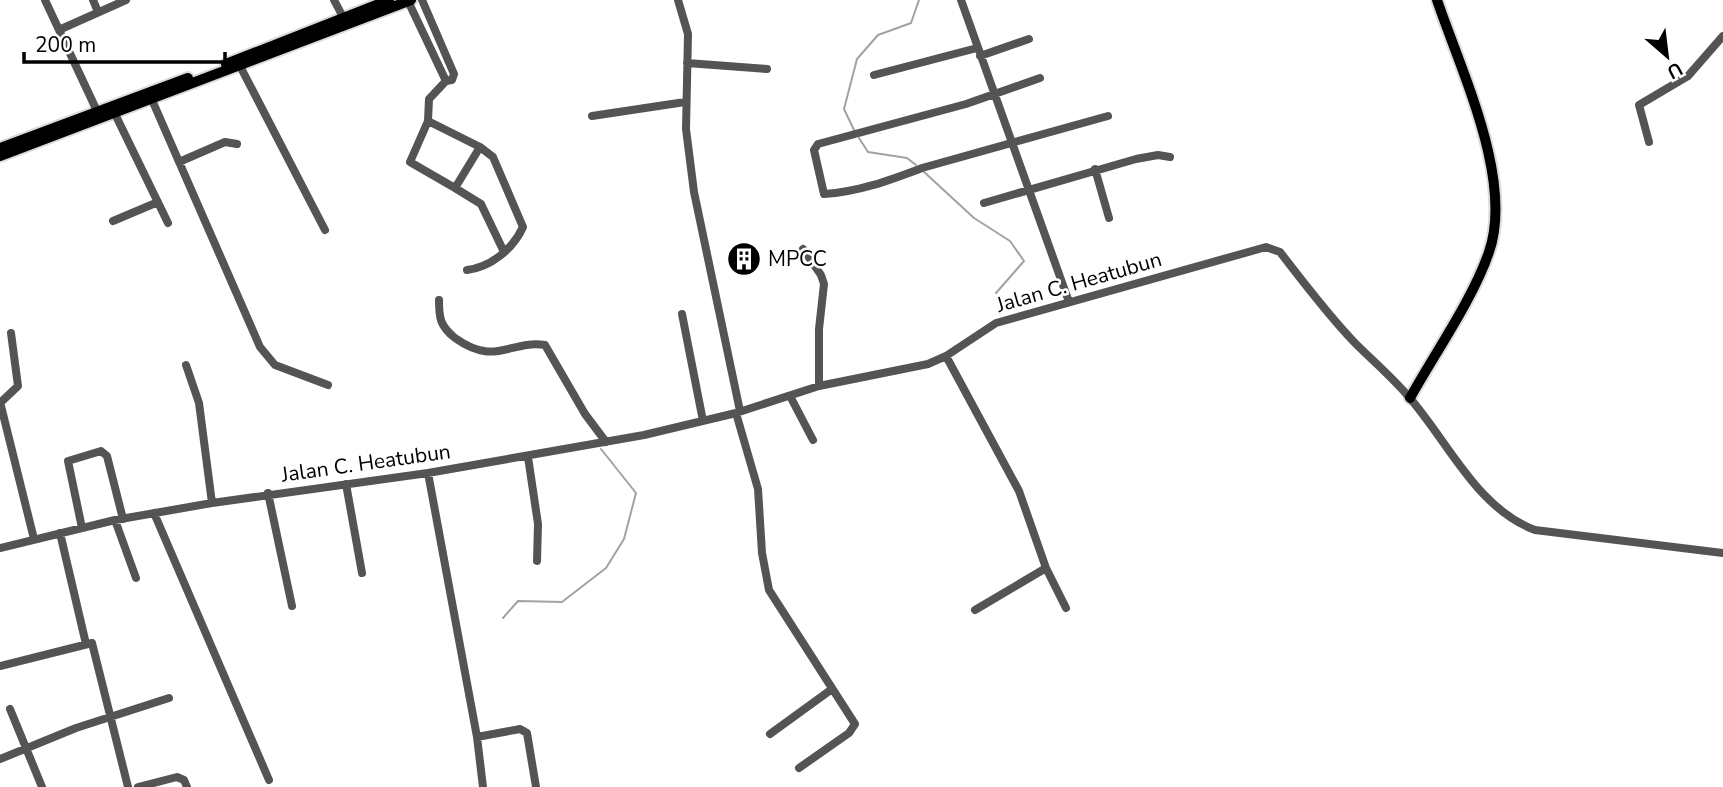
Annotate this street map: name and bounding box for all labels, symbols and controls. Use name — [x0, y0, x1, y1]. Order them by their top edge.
scale bar — [24, 21, 226, 65]
north arrow — [1632, 21, 1702, 91]
text: 200 m — [35, 31, 96, 59]
text: U — [1662, 55, 1687, 85]
building icon: MPCC — [725, 240, 763, 278]
place label: MPCC — [768, 245, 827, 273]
street label: Jalan C. Heatubun — [992, 245, 1165, 319]
street label: Jalan C. Heatubun — [279, 437, 452, 489]

